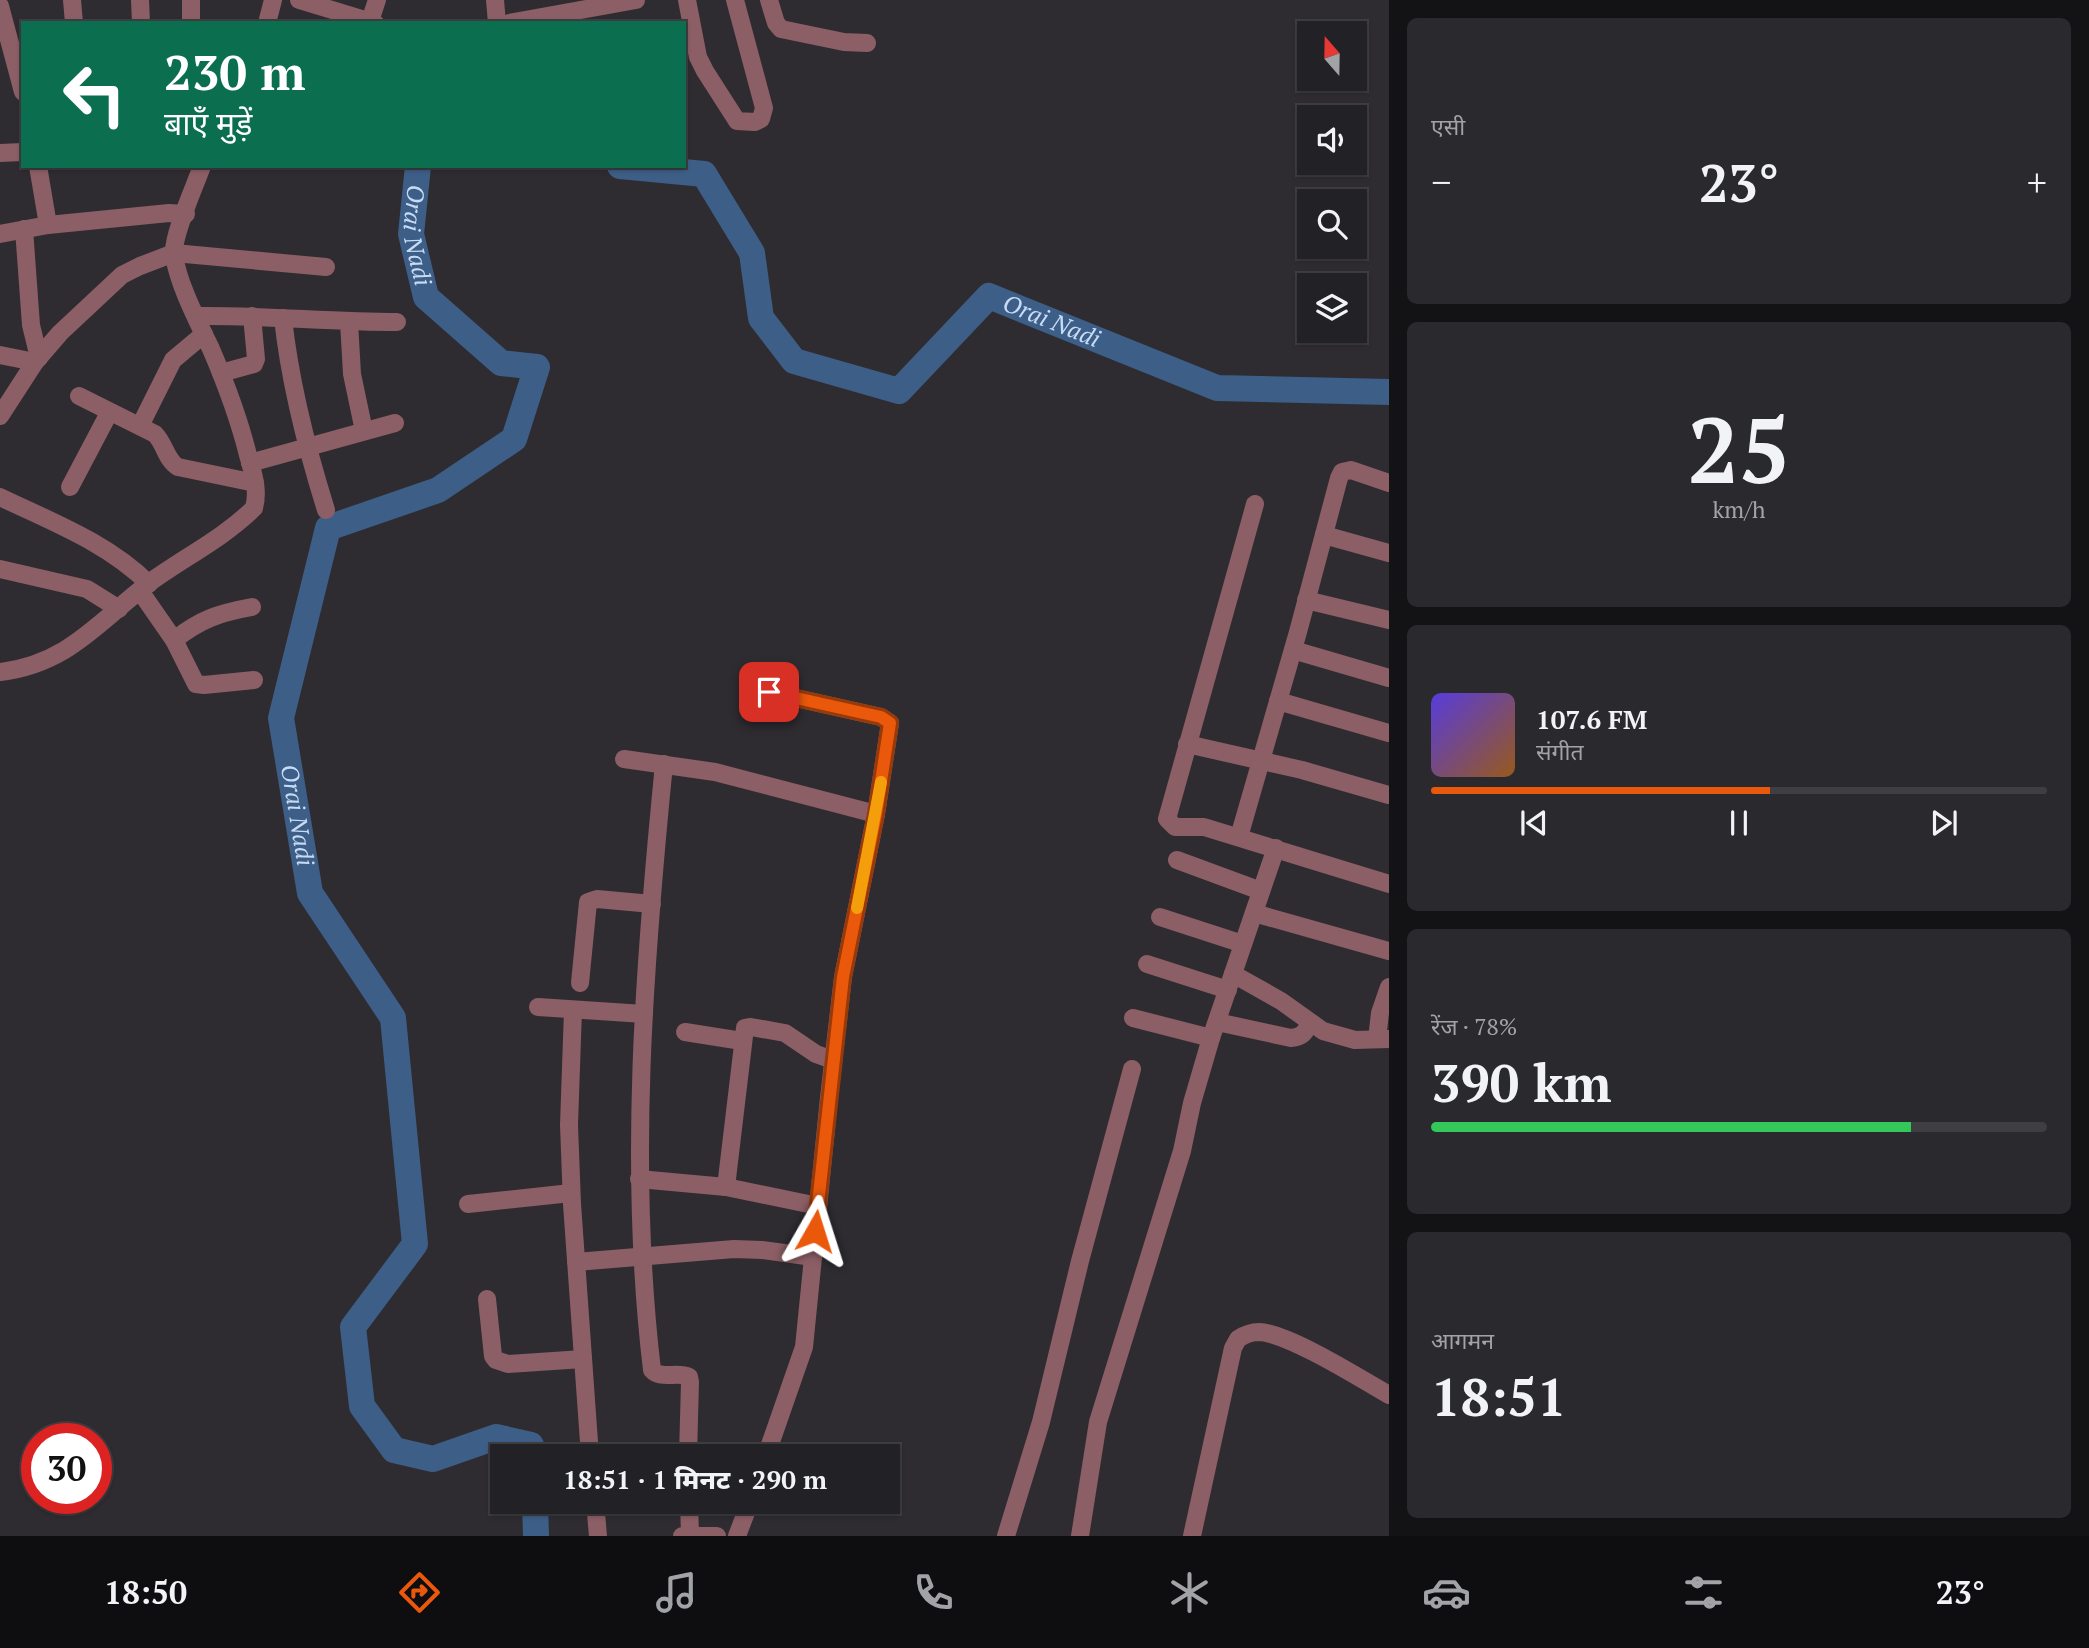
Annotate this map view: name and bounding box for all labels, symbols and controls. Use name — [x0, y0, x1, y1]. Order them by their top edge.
north arrow — [1297, 21, 1367, 91]
map controls — [1297, 21, 1367, 343]
text: 230 m — [164, 39, 306, 104]
icon: left — [49, 49, 140, 140]
text: बाएँ मुड़ें — [164, 102, 252, 144]
button: sound — [1297, 105, 1367, 175]
text: एसी — [1431, 111, 1465, 142]
text: 23° — [1699, 148, 1779, 217]
text: − — [1431, 157, 1451, 207]
text: + — [2027, 157, 2047, 207]
water label: Orai Nadi — [396, 183, 440, 289]
button: search — [1297, 189, 1367, 259]
button: layers — [1297, 273, 1367, 343]
water label: Orai Nadi — [998, 286, 1105, 354]
text: 25 — [1688, 388, 1790, 509]
text: km/h — [1712, 494, 1766, 525]
pin — [739, 662, 799, 722]
icon: arrive — [750, 673, 788, 711]
text: 107.6 FM — [1536, 702, 1647, 736]
text: संगीत — [1536, 736, 1584, 767]
water label: Orai Nadi — [274, 762, 322, 868]
icon: previous — [1515, 804, 1553, 842]
icon: pause — [1720, 804, 1758, 842]
icon: next — [1925, 804, 1963, 842]
text: रेंज · 78% — [1431, 1011, 1517, 1042]
text: 390 km — [1431, 1048, 1612, 1117]
position arrow — [778, 1194, 852, 1268]
text: आगमन — [1431, 1325, 1494, 1356]
text: 18:51 — [1431, 1362, 1566, 1431]
speed limit sign: 30 — [21, 1423, 112, 1514]
text: 18:51 · 1 मिनट · 290 m — [563, 1462, 827, 1496]
icon: directions — [395, 1568, 444, 1617]
icon: music — [652, 1568, 701, 1617]
icon: phone — [909, 1568, 958, 1617]
icon: climate — [1165, 1568, 1214, 1617]
icon: car — [1422, 1568, 1471, 1617]
icon: filters — [1679, 1568, 1728, 1617]
text: 18:50 — [104, 1571, 187, 1613]
text: 23° — [1936, 1571, 1985, 1613]

